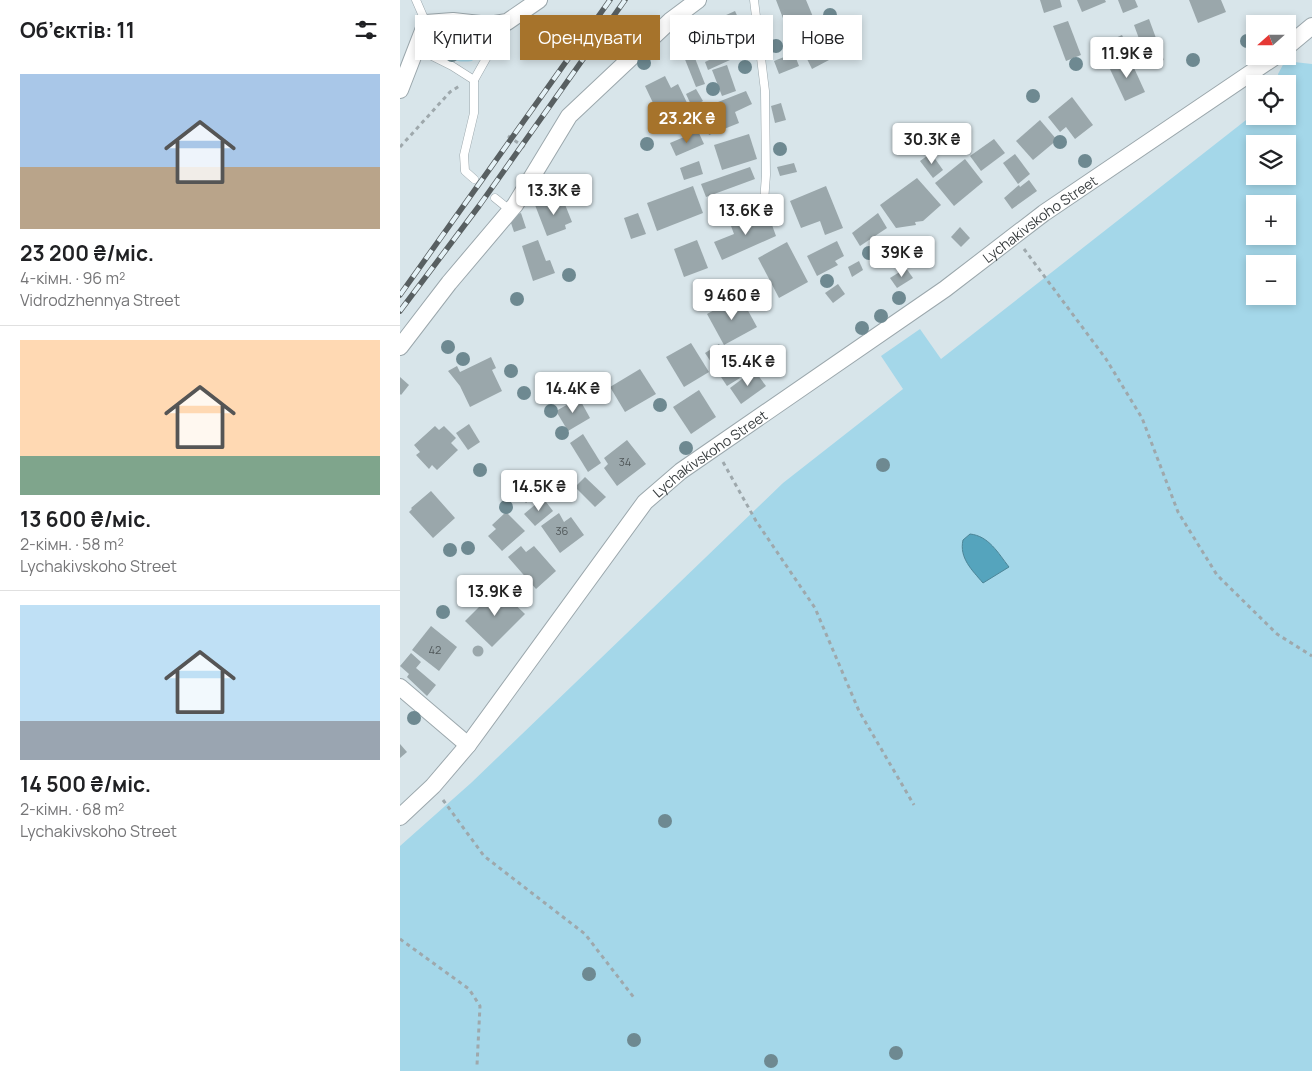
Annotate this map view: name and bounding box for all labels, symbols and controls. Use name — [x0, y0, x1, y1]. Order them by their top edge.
chip: Купити — [415, 15, 510, 60]
chip: Орендувати — [520, 15, 660, 60]
chip: Фільтри — [670, 15, 773, 60]
chip: Нове — [783, 15, 862, 60]
north arrow — [1246, 15, 1296, 65]
map controls — [1246, 15, 1296, 305]
text: Об’єктів: 11 — [20, 16, 135, 44]
icon: filters — [352, 16, 380, 44]
pin: 11.9K ₴ — [1081, 36, 1173, 79]
text: 11.9K ₴ — [1101, 42, 1153, 64]
button: locate — [1246, 75, 1296, 125]
pin: 23.2K ₴ — [641, 102, 733, 144]
icon: home — [155, 107, 245, 197]
text: 23.2K ₴ — [659, 107, 715, 129]
pin: 30.3K ₴ — [886, 122, 978, 165]
text: 30.3K ₴ — [903, 128, 961, 150]
button: layers — [1246, 135, 1296, 185]
street label: Lychakivskoho Street — [978, 170, 1101, 267]
pin: 13.3K ₴ — [508, 174, 600, 216]
text: 13.3K ₴ — [527, 179, 581, 201]
pin: 13.6K ₴ — [700, 194, 792, 236]
button: + — [1246, 195, 1296, 245]
text: 13.6K ₴ — [719, 199, 773, 221]
pin: 39K ₴ — [867, 236, 937, 278]
text: 23 200 ₴/міс. — [20, 239, 154, 267]
text: 39K ₴ — [881, 241, 923, 263]
button: − — [1246, 255, 1296, 305]
text: 4-кімн. · 96 m² — [20, 267, 125, 289]
pin: 9 460 ₴ — [686, 278, 778, 321]
text: 9 460 ₴ — [704, 284, 760, 306]
text: Vidrodzhennya Street — [20, 289, 180, 311]
pin: 15.4K ₴ — [702, 344, 794, 387]
text: 15.4K ₴ — [721, 350, 775, 372]
icon: home — [155, 372, 245, 462]
pin: 14.4K ₴ — [527, 372, 619, 414]
text: 14.4K ₴ — [546, 377, 600, 399]
street label: Lychakivskoho Street — [648, 405, 771, 501]
house number: 34 — [619, 454, 631, 469]
pin: 14.5K ₴ — [493, 470, 585, 512]
text: 14.5K ₴ — [512, 475, 566, 497]
text: 13 600 ₴/міс. — [20, 505, 151, 533]
house number: 36 — [556, 523, 569, 538]
text: 2-кімн. · 58 m² — [20, 533, 124, 555]
text: Lychakivskoho Street — [20, 555, 177, 577]
pin: 13.9K ₴ — [449, 574, 541, 617]
text: 13.9K ₴ — [468, 580, 522, 602]
icon: home — [155, 637, 245, 727]
house number: 42 — [429, 642, 441, 657]
text: 14 500 ₴/міс. — [20, 770, 151, 798]
text: 2-кімн. · 68 m² — [20, 798, 125, 820]
text: Lychakivskoho Street — [20, 820, 177, 842]

